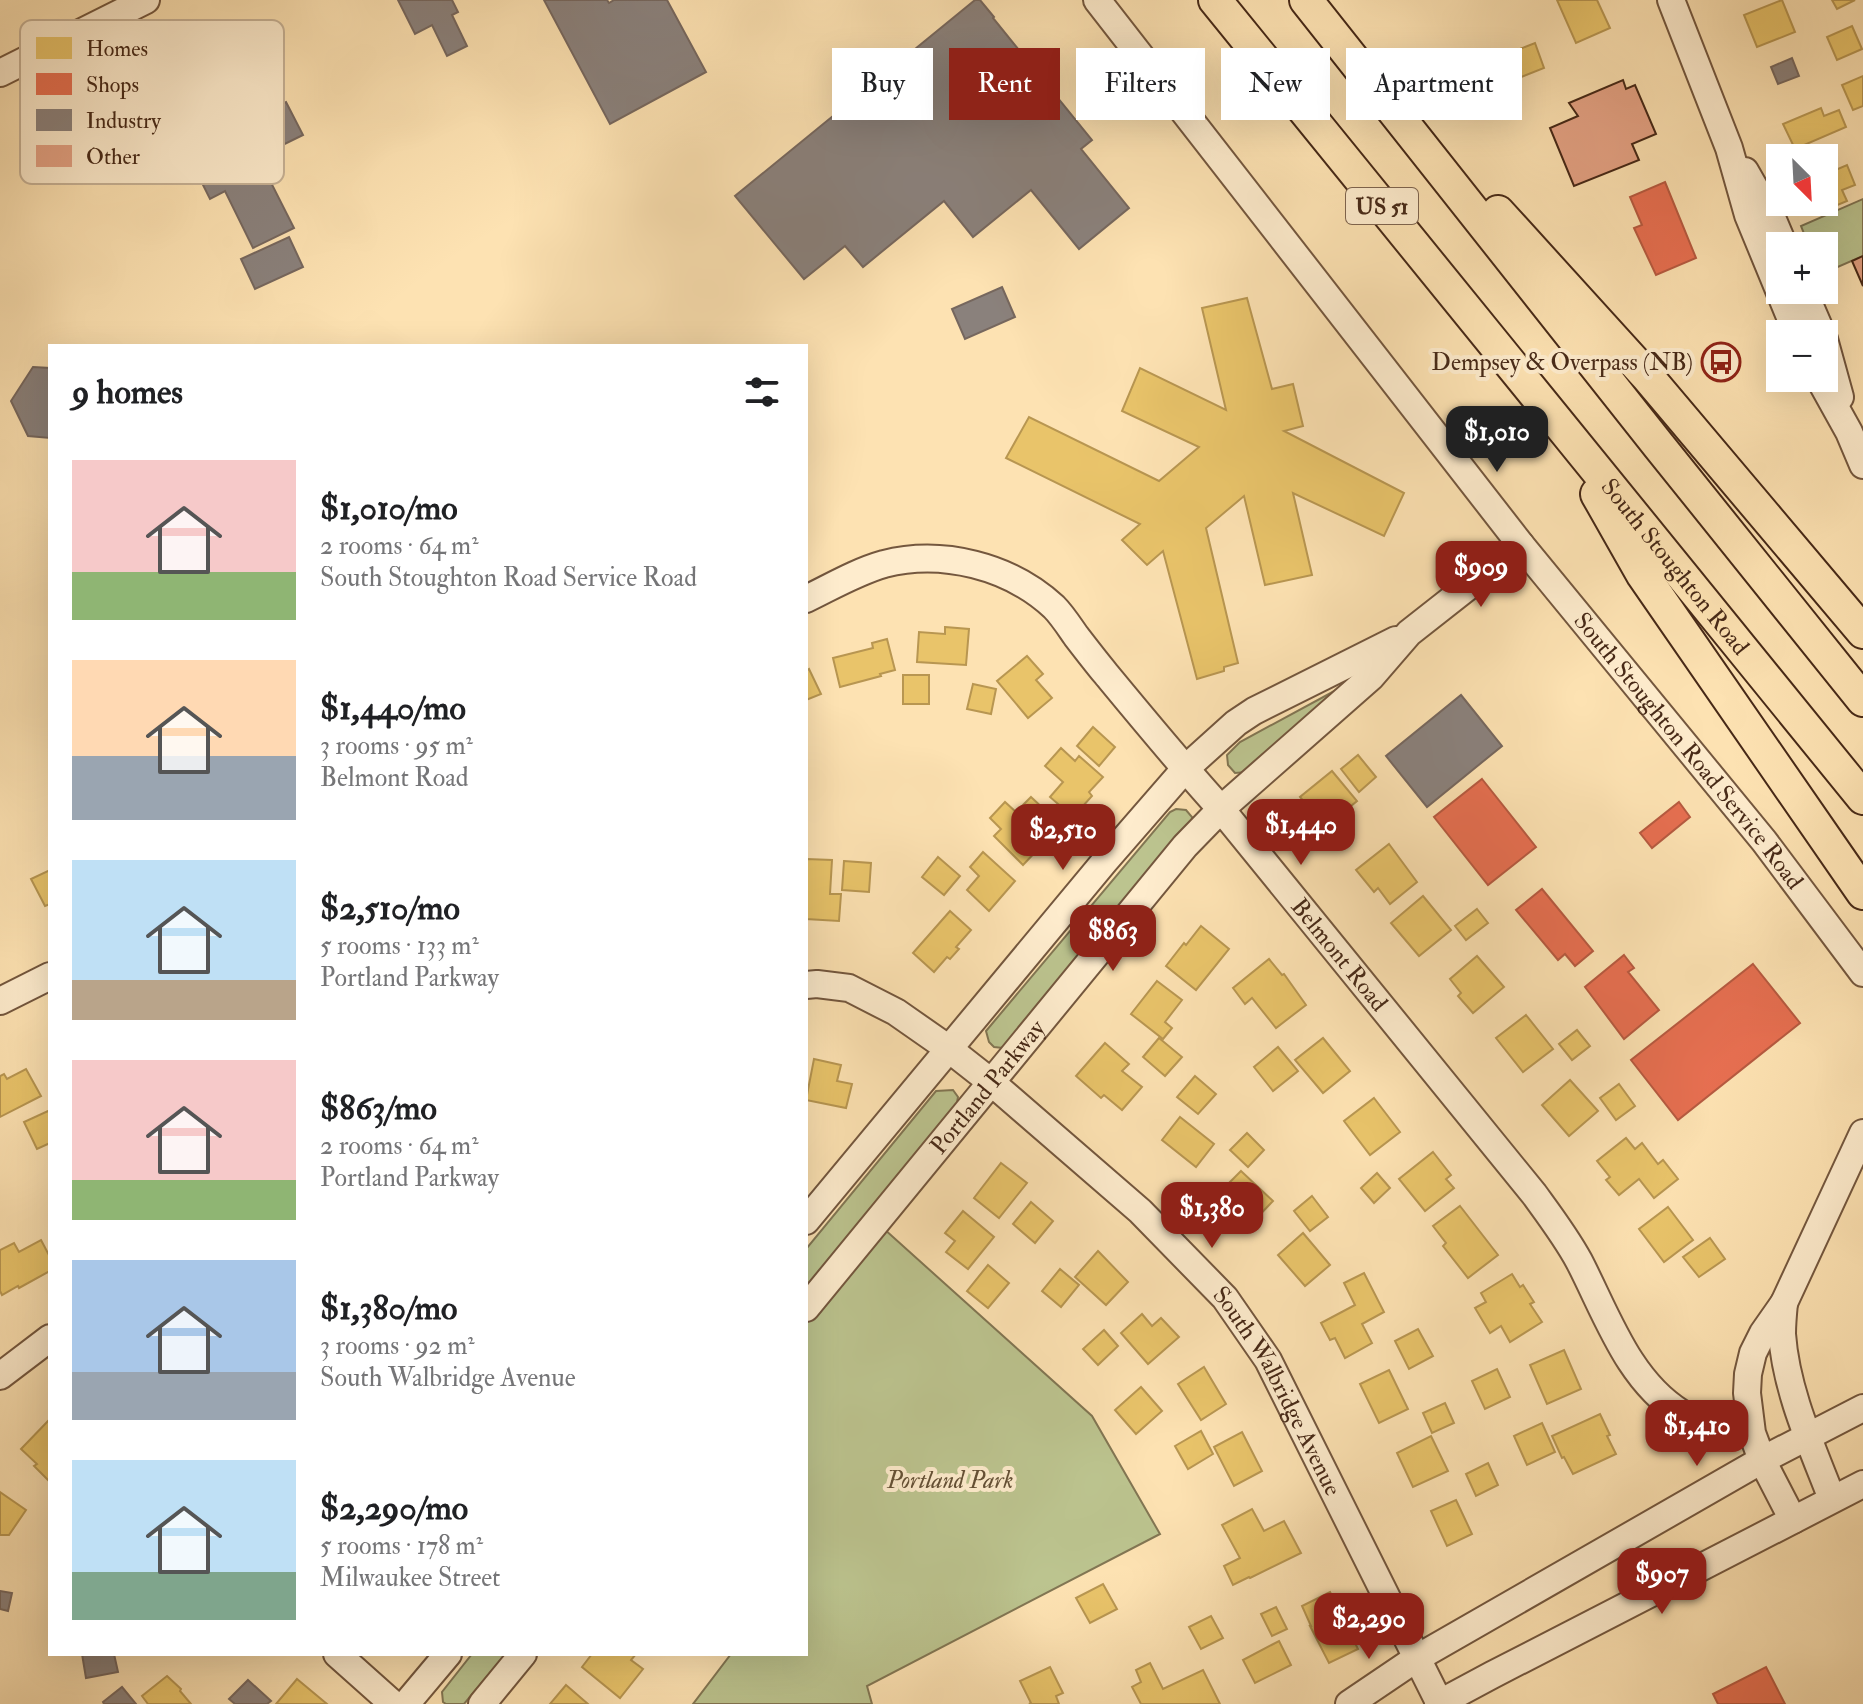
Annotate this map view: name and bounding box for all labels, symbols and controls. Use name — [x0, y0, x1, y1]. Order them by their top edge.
legend — [20, 20, 284, 184]
text: Homes — [86, 35, 148, 63]
chip: Buy — [832, 48, 933, 120]
chip: Rent — [949, 48, 1060, 120]
chip: Filters — [1076, 48, 1205, 120]
chip: New — [1221, 48, 1330, 120]
chip: Apartment — [1346, 48, 1522, 120]
text: Shops — [86, 71, 139, 100]
text: Industry — [86, 107, 161, 135]
text: Other — [86, 143, 141, 171]
north arrow — [1766, 144, 1838, 216]
map controls — [1766, 144, 1838, 392]
road number: US 51 — [1346, 188, 1418, 224]
button: + — [1766, 232, 1838, 304]
button: − — [1766, 320, 1838, 392]
bus stop icon: Dempsey & Overpass (NB) — [1700, 341, 1742, 383]
place label: Dempsey & Overpass (NB) — [1431, 347, 1693, 378]
icon: filters — [740, 370, 784, 414]
text: 9 homes — [72, 371, 183, 414]
pin: $1,010 — [1432, 406, 1562, 474]
text: $1,010 — [1464, 416, 1530, 448]
street label: South Stoughton Road — [1594, 472, 1756, 662]
text: $1,010/mo — [320, 487, 458, 530]
icon: home — [136, 492, 232, 588]
text: 2 rooms · 64 m² — [320, 530, 479, 562]
pin: $909 — [1434, 541, 1528, 609]
text: $909 — [1454, 551, 1508, 583]
text: South Stoughton Road Service Road — [320, 562, 697, 594]
street label: South Stoughton Road Service Road — [1567, 606, 1810, 896]
text: $1,440/mo — [320, 687, 466, 730]
icon: home — [136, 692, 232, 788]
text: 3 rooms · 95 m² — [320, 730, 473, 762]
text: Belmont Road — [320, 762, 469, 794]
pin: $1,440 — [1236, 799, 1366, 867]
pin: $2,510 — [998, 804, 1128, 872]
text: $1,440 — [1265, 809, 1337, 841]
text: $2,510 — [1029, 814, 1097, 846]
text: $2,510/mo — [320, 887, 460, 930]
icon: home — [136, 892, 232, 988]
street label: Belmont Road — [1284, 892, 1395, 1018]
pin: $863 — [1066, 905, 1160, 973]
text: $863 — [1088, 915, 1138, 947]
text: 5 rooms · 133 m² — [320, 930, 479, 962]
text: Portland Parkway — [320, 962, 499, 994]
street label: Portland Parkway — [923, 1013, 1052, 1161]
text: $863/mo — [320, 1087, 437, 1130]
icon: home — [136, 1092, 232, 1188]
text: 2 rooms · 64 m² — [320, 1130, 479, 1162]
text: Portland Parkway — [320, 1162, 499, 1194]
pin: $1,380 — [1147, 1182, 1277, 1250]
text: $1,380 — [1179, 1192, 1245, 1224]
street label: South Walbridge Avenue — [1206, 1280, 1348, 1501]
text: $1,380/mo — [320, 1287, 457, 1330]
icon: home — [136, 1292, 232, 1388]
text: 3 rooms · 92 m² — [320, 1330, 475, 1362]
text: South Walbridge Avenue — [320, 1362, 576, 1394]
pin: $1,410 — [1632, 1400, 1762, 1468]
text: $1,410 — [1663, 1410, 1731, 1442]
park label: Portland Park — [886, 1465, 1013, 1496]
text: $2,290/mo — [320, 1487, 468, 1530]
icon: home — [136, 1492, 232, 1588]
text: 5 rooms · 178 m² — [320, 1530, 483, 1562]
pin: $907 — [1615, 1548, 1709, 1616]
text: $907 — [1635, 1558, 1689, 1590]
text: Milwaukee Street — [320, 1562, 501, 1594]
pin: $2,290 — [1304, 1593, 1434, 1661]
text: $2,290 — [1332, 1603, 1406, 1635]

